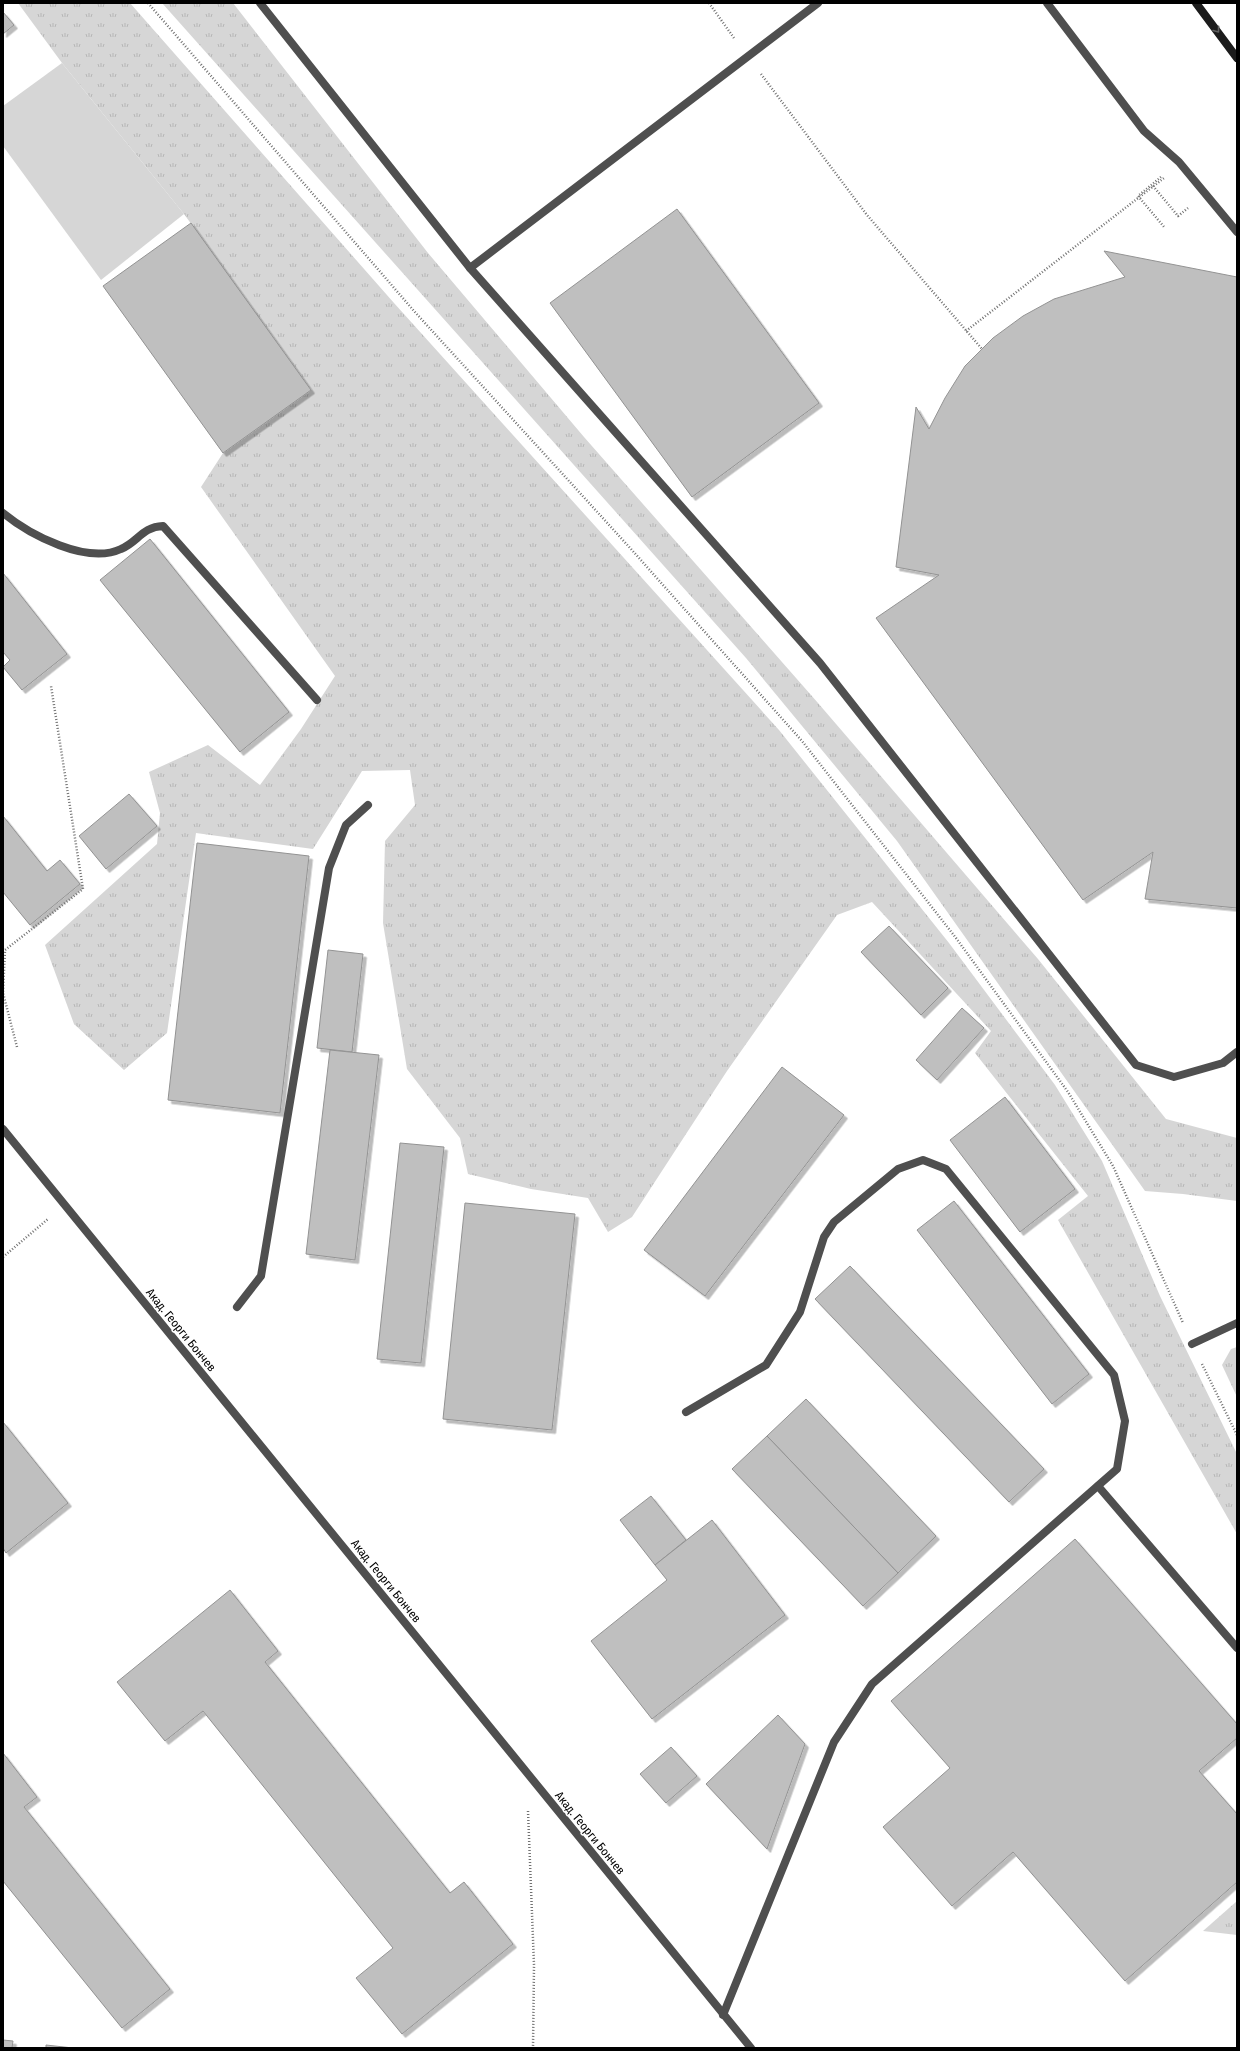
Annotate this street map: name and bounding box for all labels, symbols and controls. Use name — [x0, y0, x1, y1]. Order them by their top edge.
one-way arrow — [1212, 26, 1219, 33]
street label: Акад. Георги Бончев — [143, 1286, 219, 1374]
street label: Акад. Георги Бончев — [348, 1537, 424, 1625]
street label: Акад. Георги Бончев — [552, 1789, 628, 1877]

